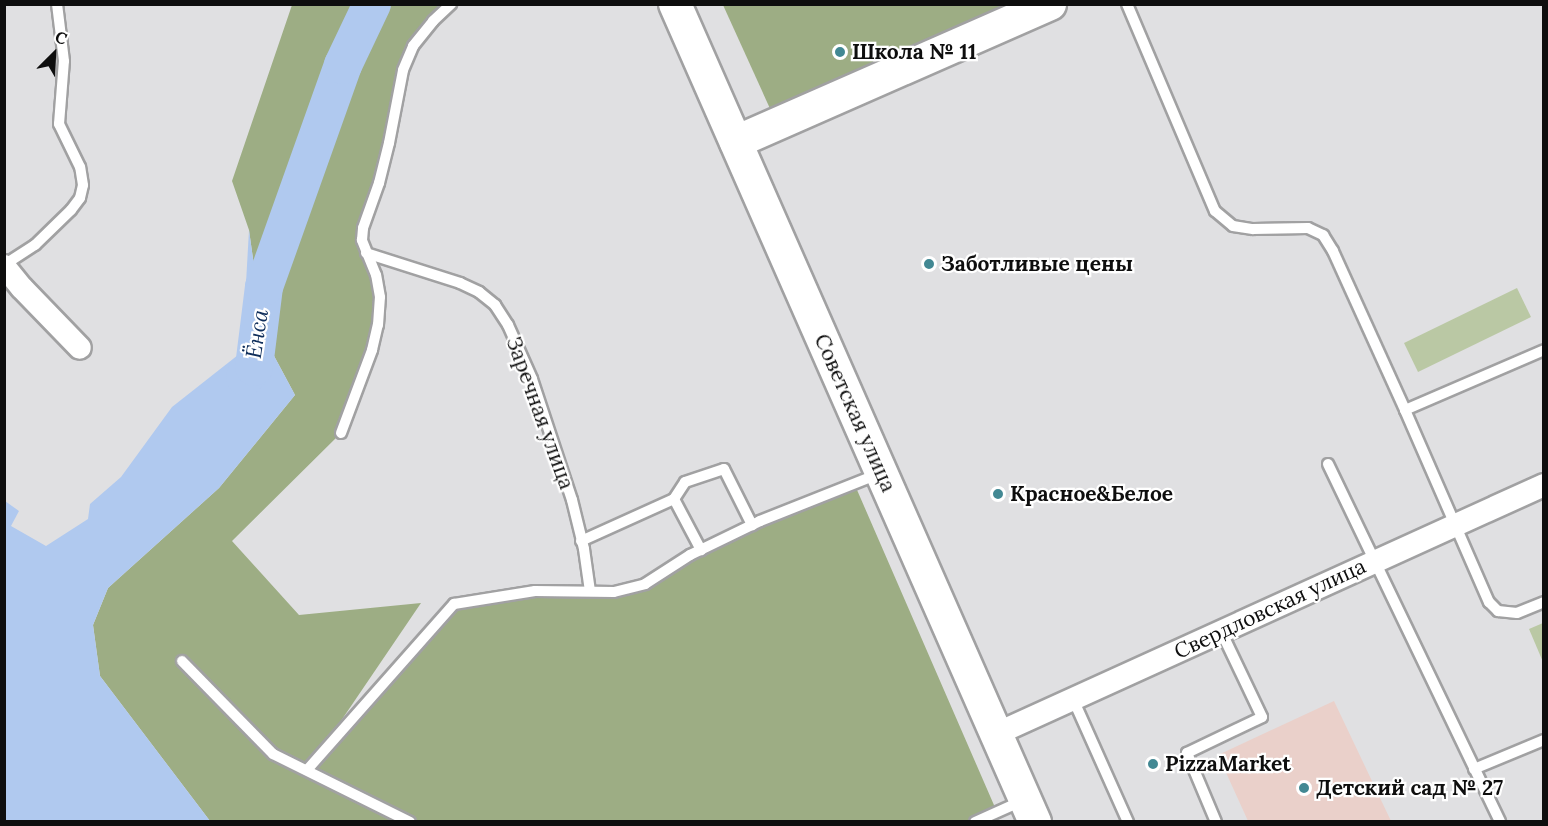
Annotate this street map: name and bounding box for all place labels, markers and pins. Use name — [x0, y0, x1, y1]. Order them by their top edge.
place label: Школа № 11 — [852, 39, 977, 65]
marker: Школа № 11 — [833, 45, 847, 59]
place label: Заботливые цены — [941, 251, 1133, 277]
marker: Заботливые цены — [922, 257, 936, 271]
place label: Красное&Белое — [1010, 481, 1173, 507]
marker: Красное&Белое — [991, 487, 1005, 501]
place label: PizzaMarket — [1165, 751, 1291, 777]
marker: PizzaMarket — [1146, 757, 1160, 771]
place label: Детский сад № 27 — [1316, 775, 1503, 801]
marker: Детский сад № 27 — [1297, 781, 1311, 795]

